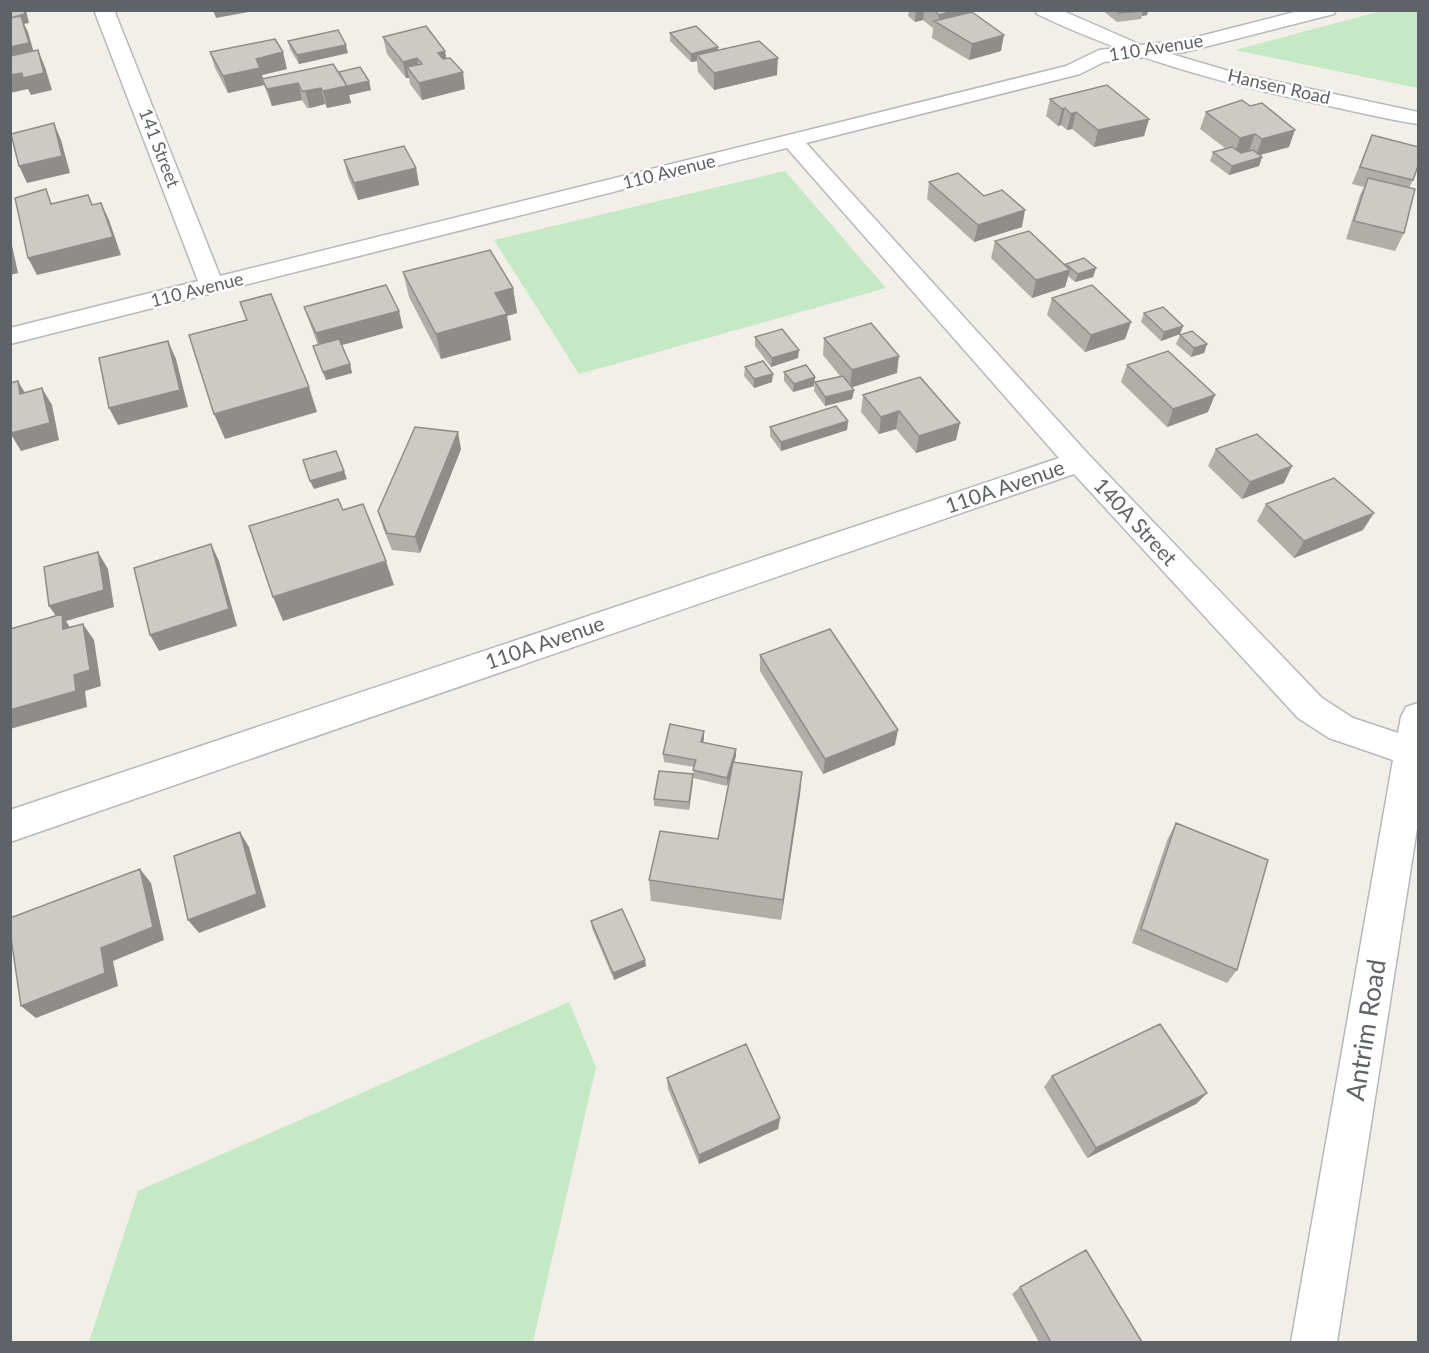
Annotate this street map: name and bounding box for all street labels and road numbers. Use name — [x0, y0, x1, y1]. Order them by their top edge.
street label: 110 Avenue — [1107, 29, 1204, 65]
street label: Hansen Road — [1226, 64, 1333, 108]
street label: 141 Street — [135, 105, 185, 191]
street label: 110 Avenue — [620, 149, 717, 193]
street label: 110 Avenue — [148, 267, 245, 311]
street label: 110A Avenue — [942, 454, 1067, 518]
street label: 140A Street — [1089, 472, 1183, 570]
street label: 110A Avenue — [482, 610, 607, 674]
street label: Antrim Road — [1338, 957, 1392, 1103]

